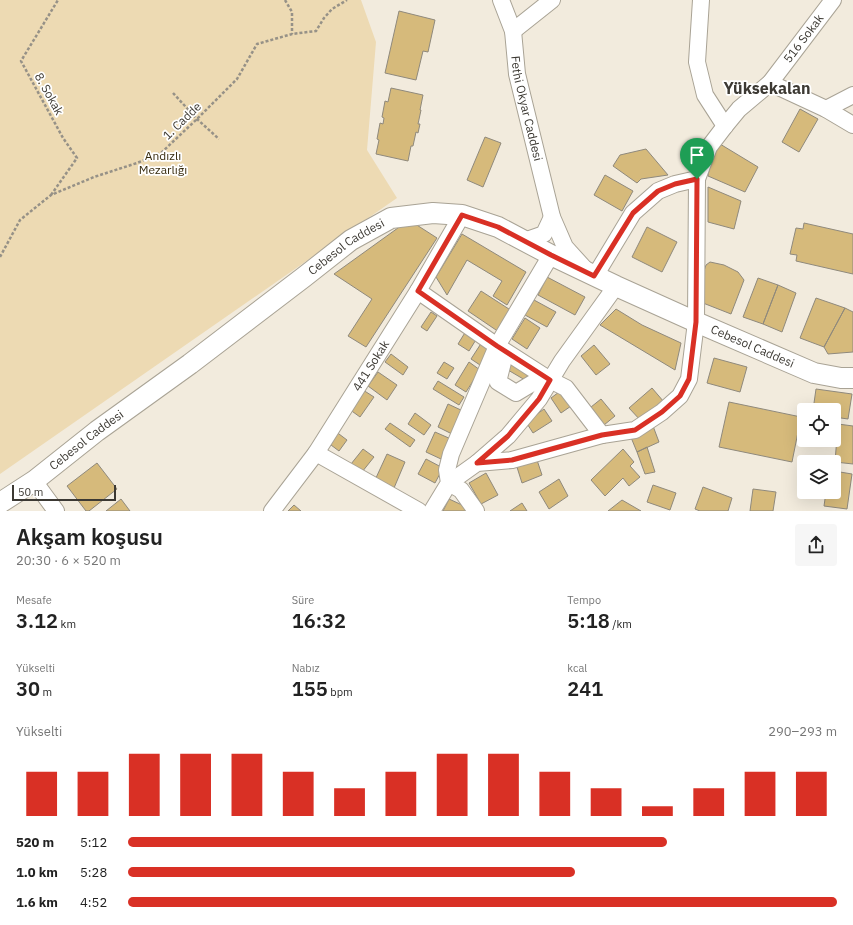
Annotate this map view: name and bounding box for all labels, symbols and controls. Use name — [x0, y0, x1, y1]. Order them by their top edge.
street label: 516 Sokak — [780, 10, 827, 66]
street label: Fethi Okyar Caddesi — [508, 55, 546, 162]
street label: 8. Sokak — [32, 70, 67, 118]
district label: Yüksekalan — [723, 78, 811, 98]
street label: 1. Cadde — [159, 98, 204, 143]
pin — [680, 138, 714, 179]
icon: arrive — [686, 144, 708, 166]
park label: Andızlı Mezarlığı — [139, 148, 187, 177]
street label: Cebesol Caddesi — [305, 215, 387, 278]
street label: Cebesol Caddesi — [709, 321, 797, 371]
street label: 441 Sokak — [349, 337, 393, 394]
map controls — [797, 403, 841, 499]
button: locate — [797, 403, 841, 447]
street label: Cebesol Caddesi — [46, 406, 126, 473]
button: layers — [797, 455, 841, 499]
scale bar — [12, 483, 116, 502]
text: 50 m — [18, 485, 43, 499]
text: Akşam koşusu — [16, 522, 163, 551]
button: share — [795, 524, 837, 566]
text: 20:30 · 6 × 520 m — [16, 552, 121, 569]
text: Mesafe — [16, 593, 52, 607]
text: Süre — [292, 593, 314, 607]
text: Tempo — [567, 593, 601, 607]
text: 3.12 — [16, 607, 58, 634]
text: 16:32 — [292, 607, 346, 634]
text: 5:18 — [567, 607, 610, 634]
text: km — [58, 617, 76, 631]
text: /km — [610, 617, 632, 631]
text: Yükselti — [16, 661, 55, 675]
text: Nabız — [292, 661, 320, 675]
text: kcal — [567, 661, 587, 675]
text: 30 — [16, 675, 40, 702]
text: 155 — [292, 675, 328, 702]
text: 241 — [567, 675, 603, 702]
text: m — [40, 685, 52, 699]
text: bpm — [328, 685, 353, 699]
text: Yükselti — [16, 723, 62, 740]
text: 290–293 m — [768, 723, 837, 740]
text: 520 m — [16, 834, 54, 851]
text: 5:12 — [80, 834, 107, 851]
text: 1.0 km — [16, 864, 58, 881]
text: 5:28 — [80, 864, 107, 881]
text: 1.6 km — [16, 894, 58, 911]
text: 4:52 — [80, 894, 107, 911]

